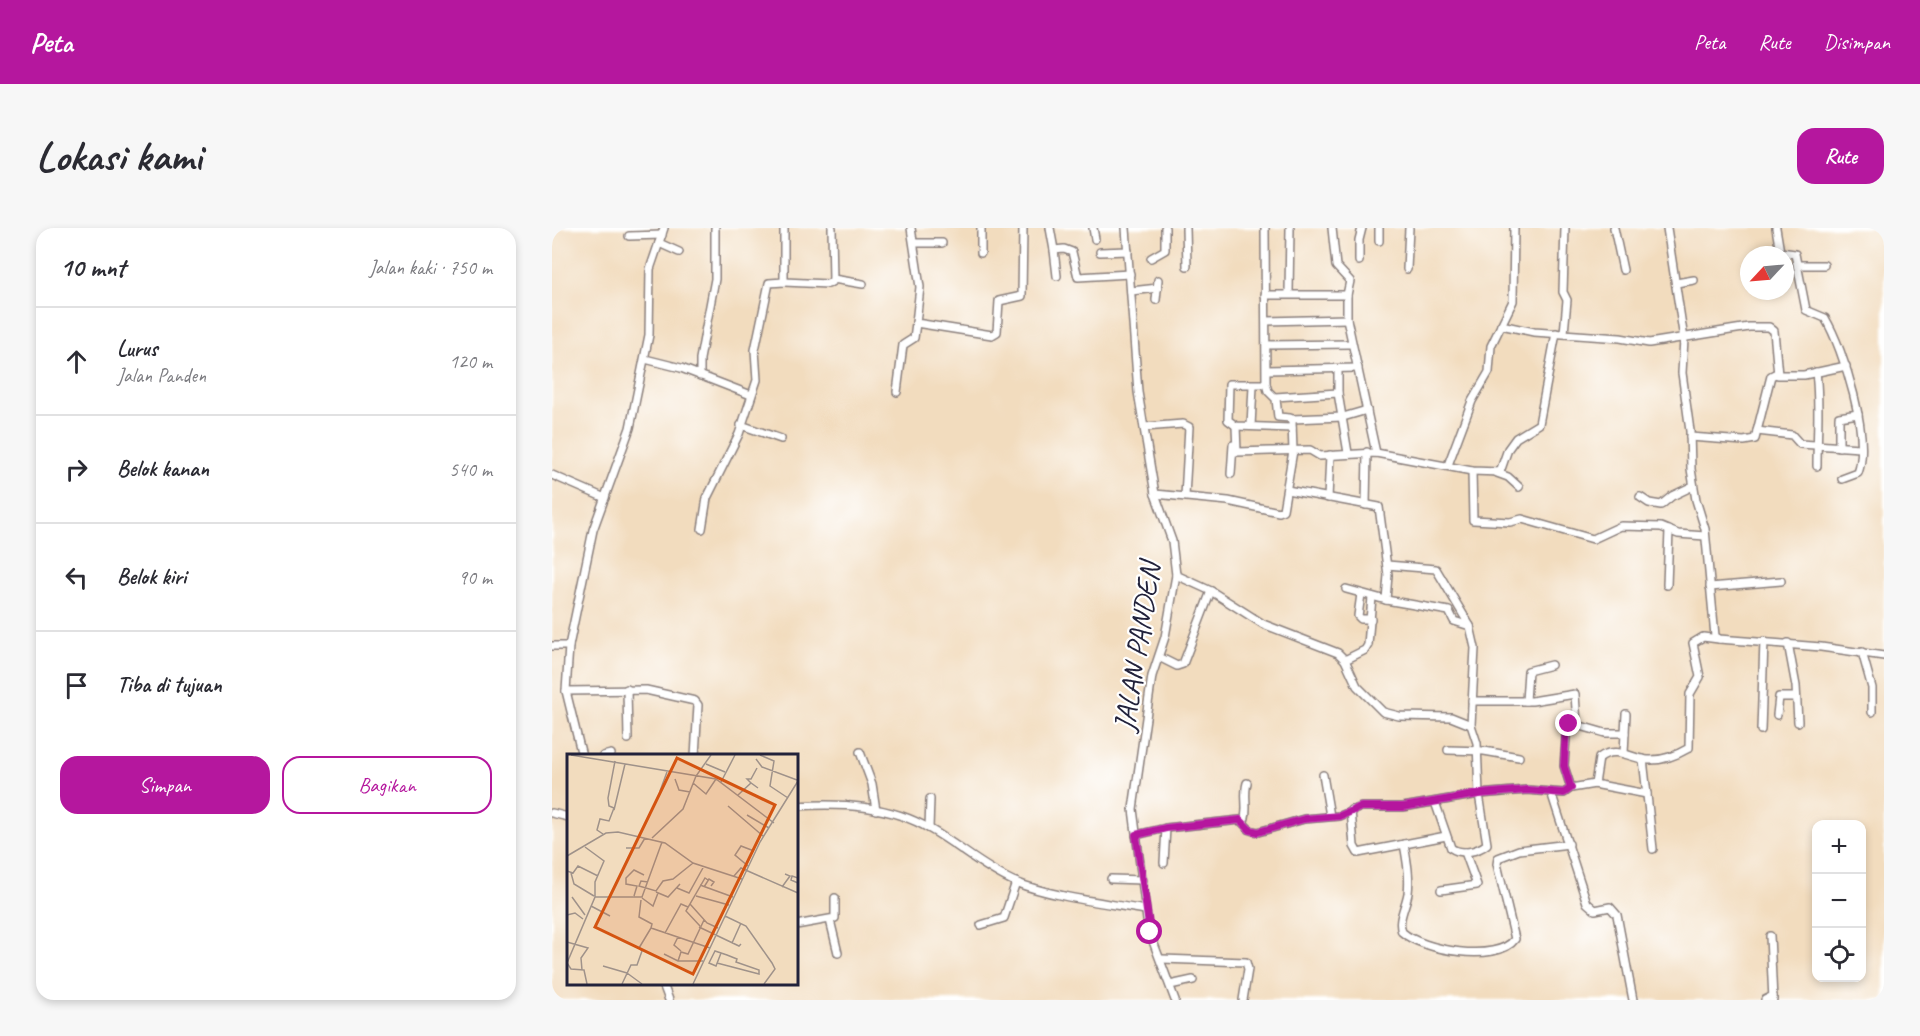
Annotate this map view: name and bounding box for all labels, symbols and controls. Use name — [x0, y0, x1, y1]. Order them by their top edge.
text: Peta — [30, 25, 73, 60]
text: Peta — [1694, 29, 1725, 55]
text: Rute — [1758, 29, 1791, 55]
text: Disimpan — [1824, 29, 1890, 55]
button: Rute — [1797, 128, 1884, 184]
text: Lokasi kami — [36, 130, 202, 183]
north arrow — [1740, 246, 1794, 300]
text: 10 mnt — [60, 251, 125, 284]
text: Jalan kaki · 750 m — [369, 255, 492, 280]
text: Lurus — [117, 335, 157, 363]
icon: ahead — [60, 345, 93, 378]
text: 120 m — [449, 349, 492, 374]
text: Jalan Panden — [117, 363, 206, 388]
icon: right — [60, 453, 93, 486]
text: Belok kanan — [117, 455, 209, 483]
text: 540 m — [449, 457, 492, 482]
street label: JALAN PANDEN — [1105, 555, 1170, 736]
icon: left — [60, 561, 93, 594]
text: Belok kiri — [117, 563, 186, 591]
text: 90 m — [458, 565, 492, 590]
icon: arrive — [60, 669, 93, 702]
text: Tiba di tujuan — [117, 671, 222, 699]
route end — [1555, 710, 1581, 736]
inset map — [567, 754, 798, 985]
button: Simpan — [60, 756, 270, 814]
button: Bagikan — [282, 756, 492, 814]
map controls — [1812, 820, 1866, 982]
button: + — [1812, 820, 1866, 874]
button: − — [1812, 874, 1866, 928]
route start — [1136, 918, 1162, 944]
button: locate — [1812, 928, 1866, 982]

